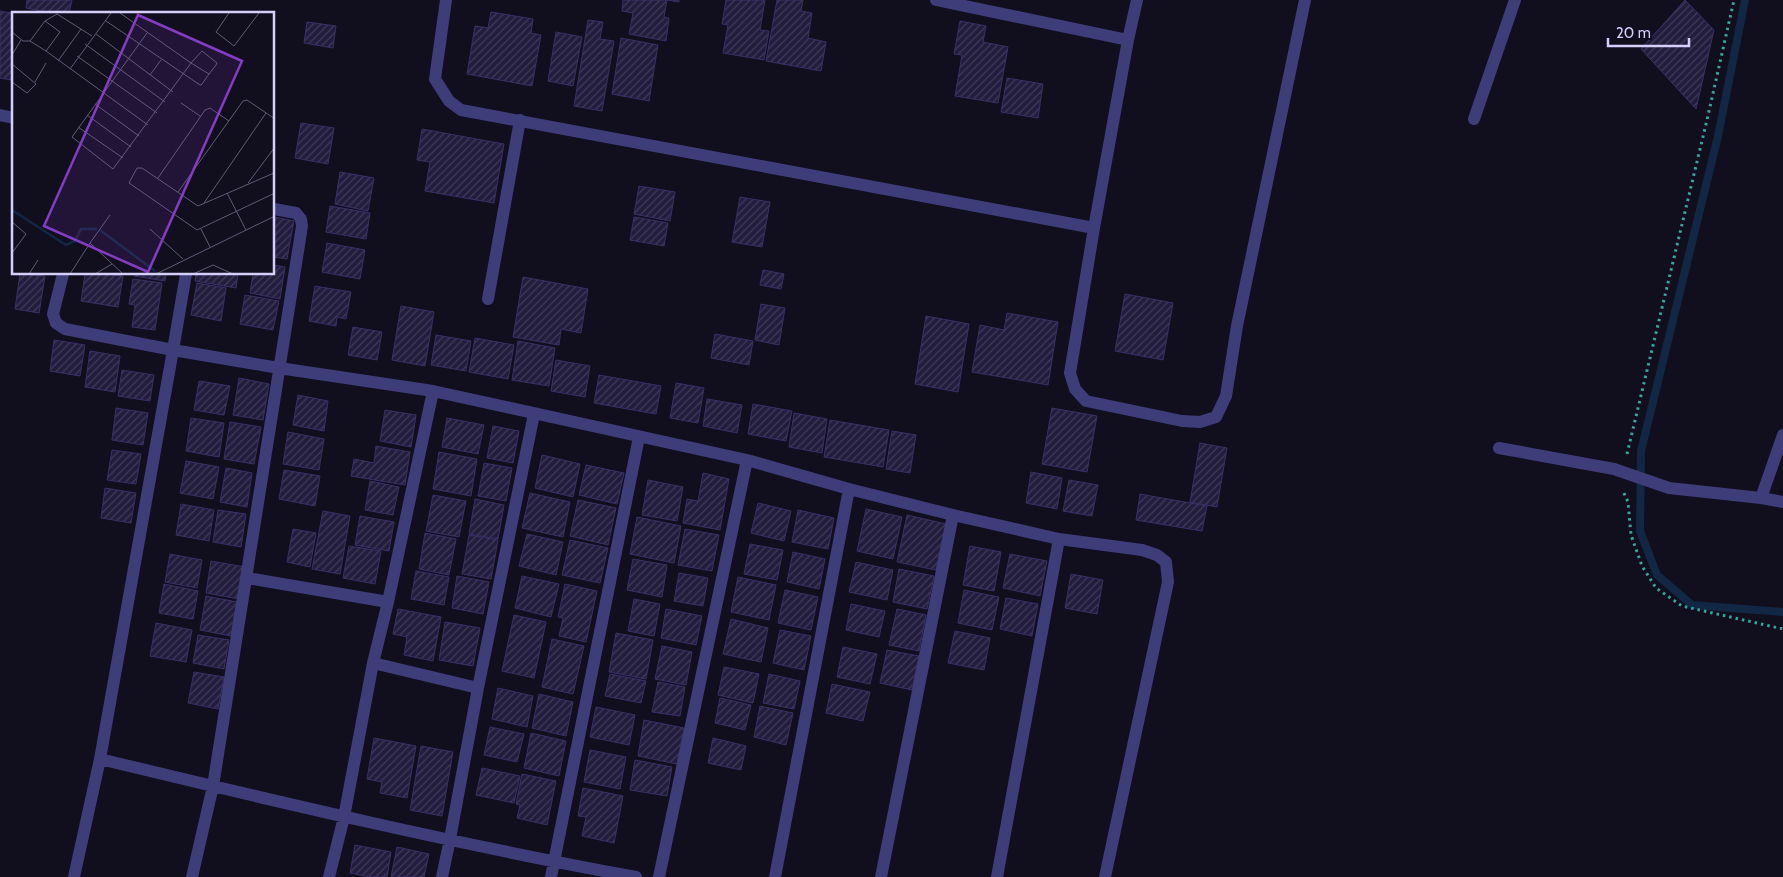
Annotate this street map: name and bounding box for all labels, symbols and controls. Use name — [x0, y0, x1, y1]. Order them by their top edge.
inset map — [12, 12, 275, 275]
scale bar — [1608, 15, 1689, 47]
text: 20 m — [1616, 24, 1651, 42]

